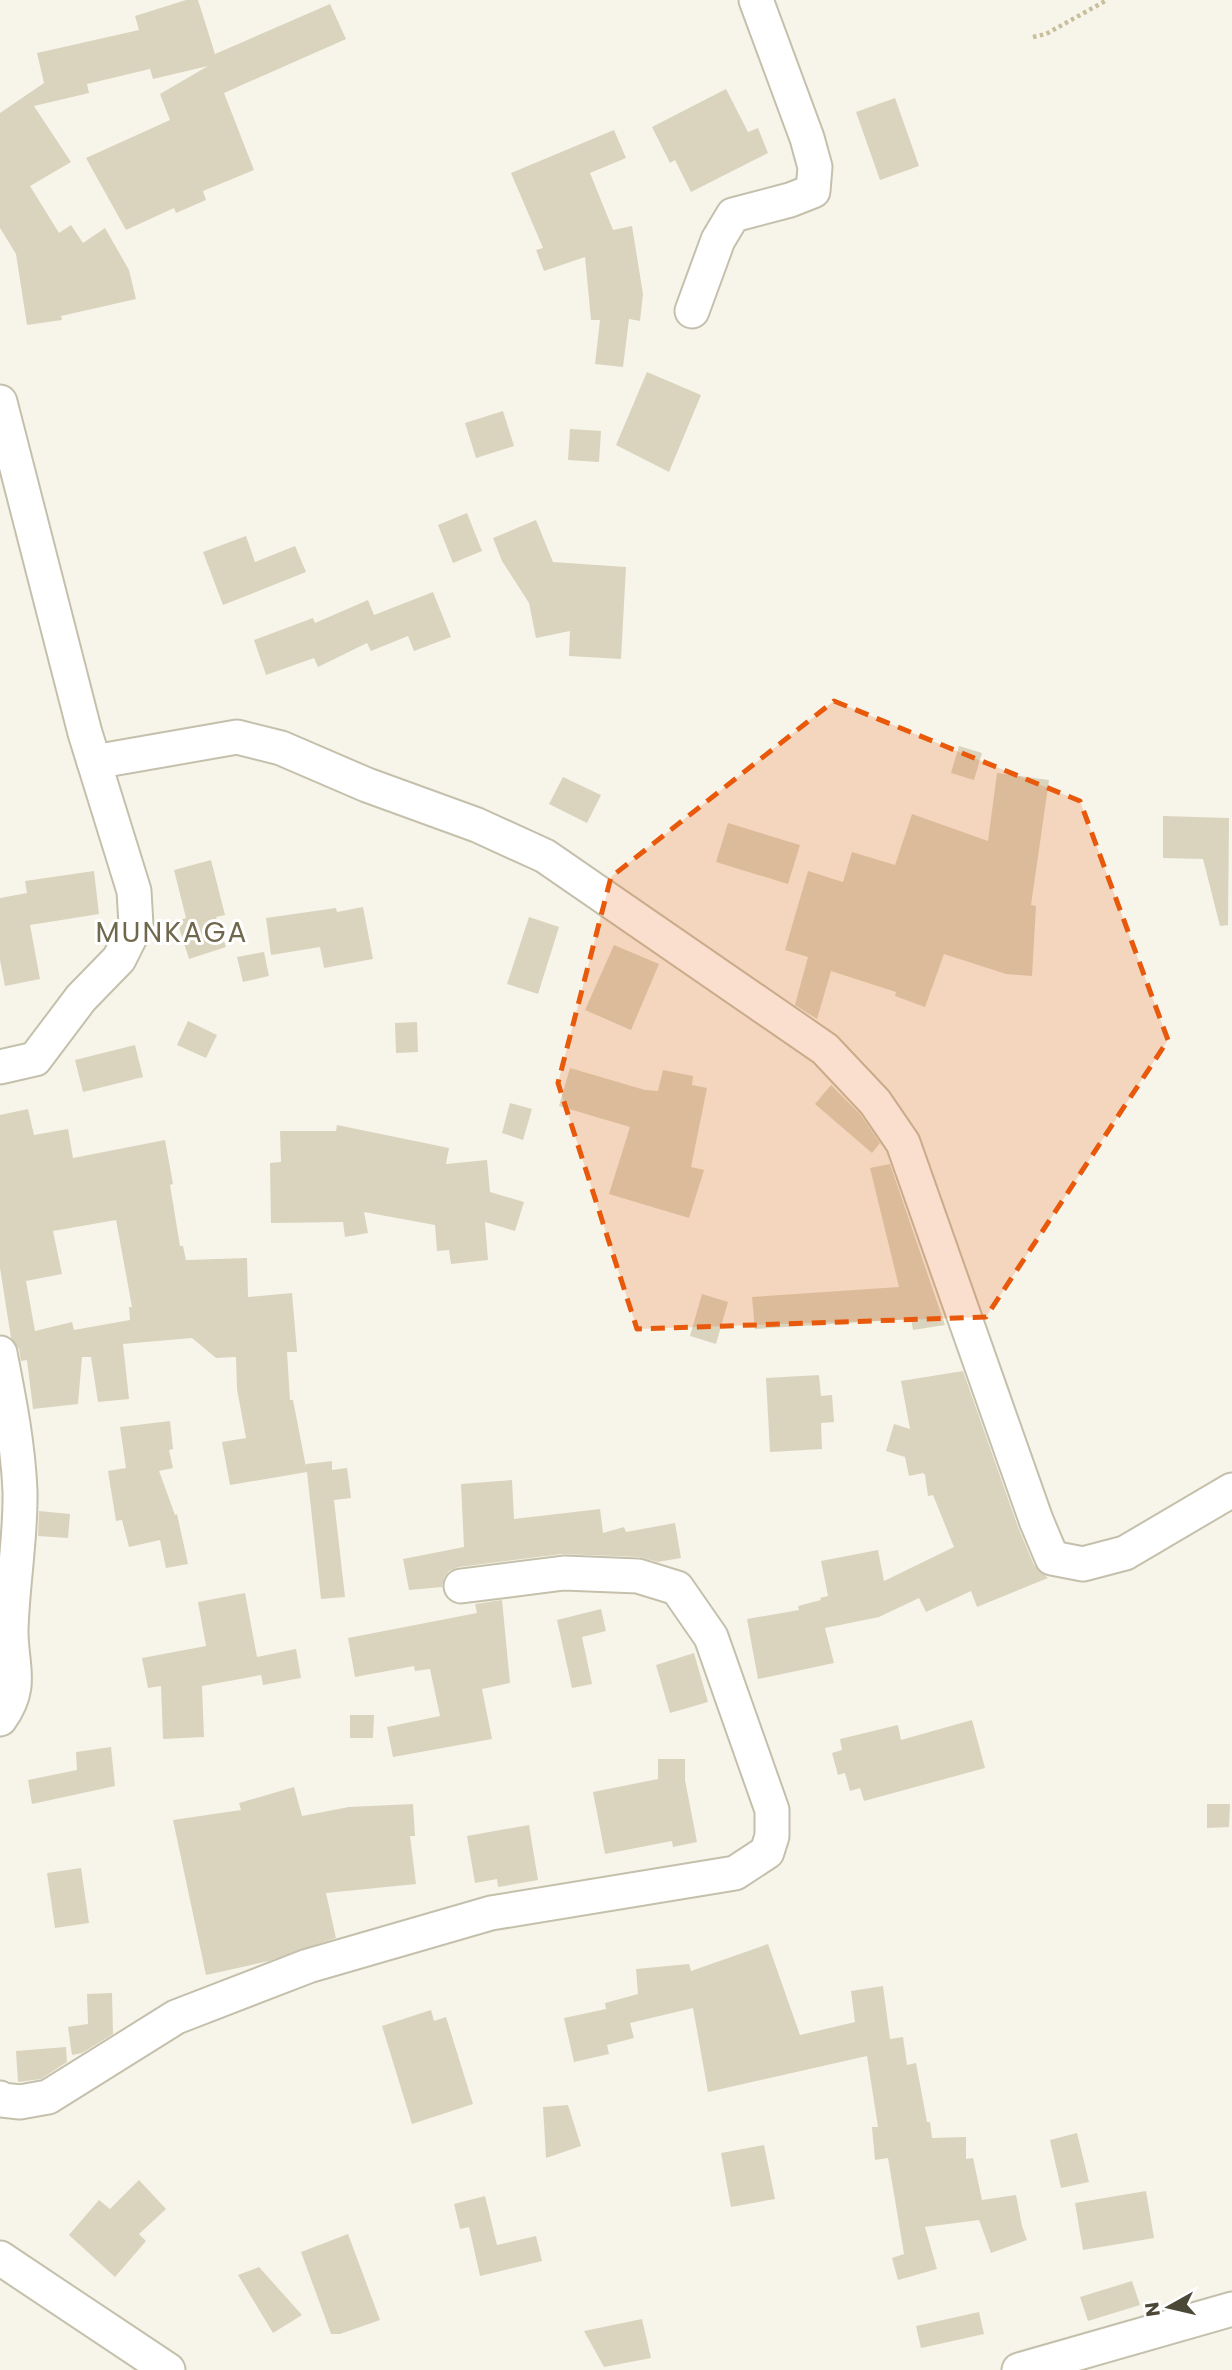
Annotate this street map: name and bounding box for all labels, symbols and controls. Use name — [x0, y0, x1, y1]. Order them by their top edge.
district label: MUNKAGA — [96, 913, 249, 952]
north arrow — [1134, 2272, 1204, 2342]
text: N — [1138, 2300, 1167, 2318]

